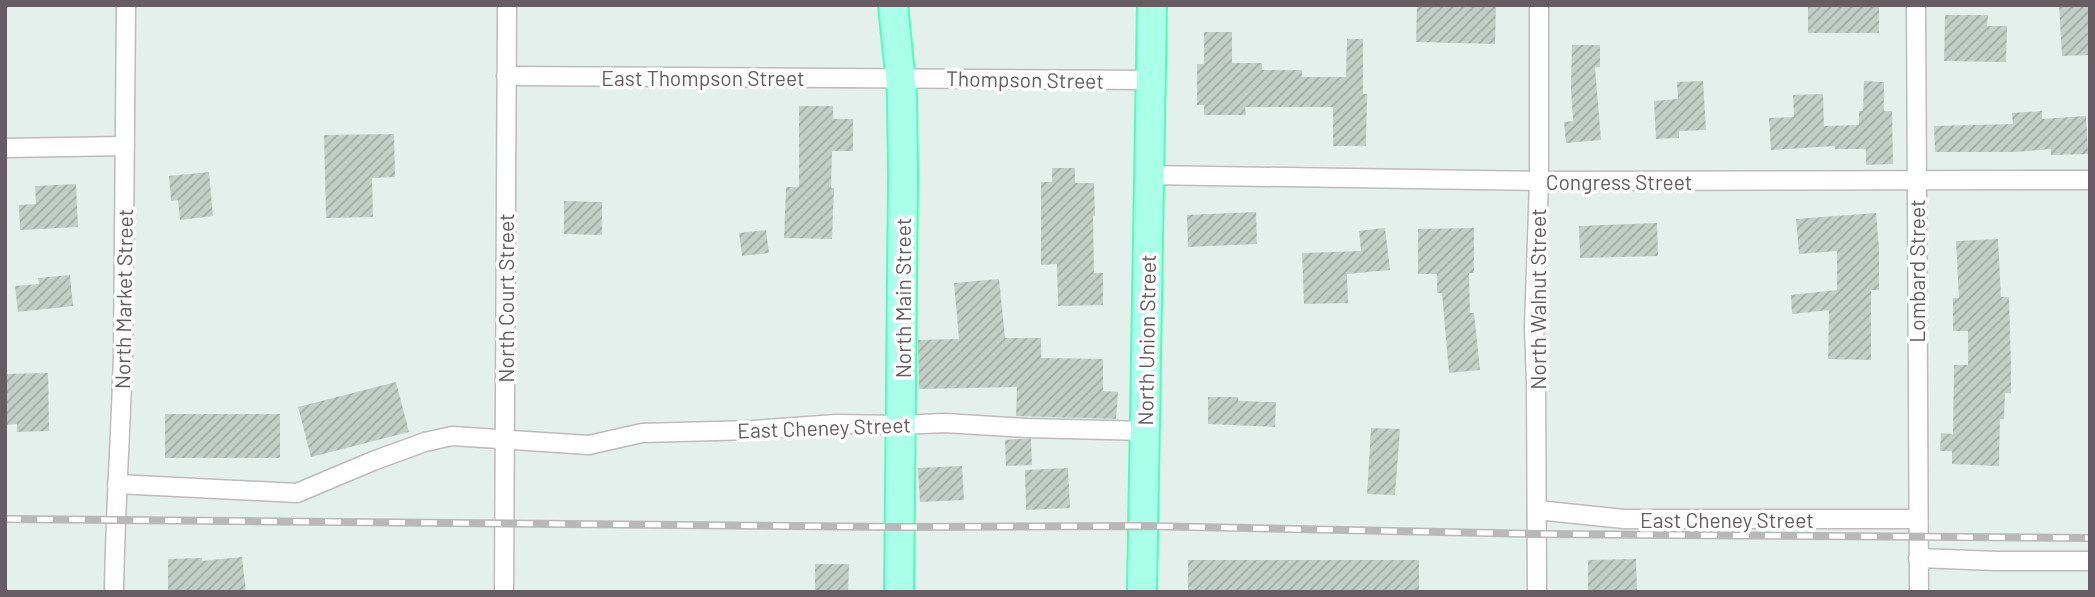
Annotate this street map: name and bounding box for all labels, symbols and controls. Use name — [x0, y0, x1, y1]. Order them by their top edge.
street label: East Thompson Street — [601, 65, 805, 90]
street label: Thompson Street — [946, 65, 1104, 93]
street label: Congress Street — [1546, 169, 1692, 194]
street label: Lombard Street — [1904, 199, 1929, 343]
street label: North Walnut Street — [1525, 208, 1550, 390]
street label: North Market Street — [109, 209, 137, 389]
street label: North Court Street — [493, 213, 518, 383]
street label: North Main Street — [890, 218, 915, 378]
street label: North Union Street — [1132, 254, 1160, 426]
street label: East Cheney Street — [737, 411, 911, 443]
street label: East Cheney Street — [1640, 507, 1814, 532]

